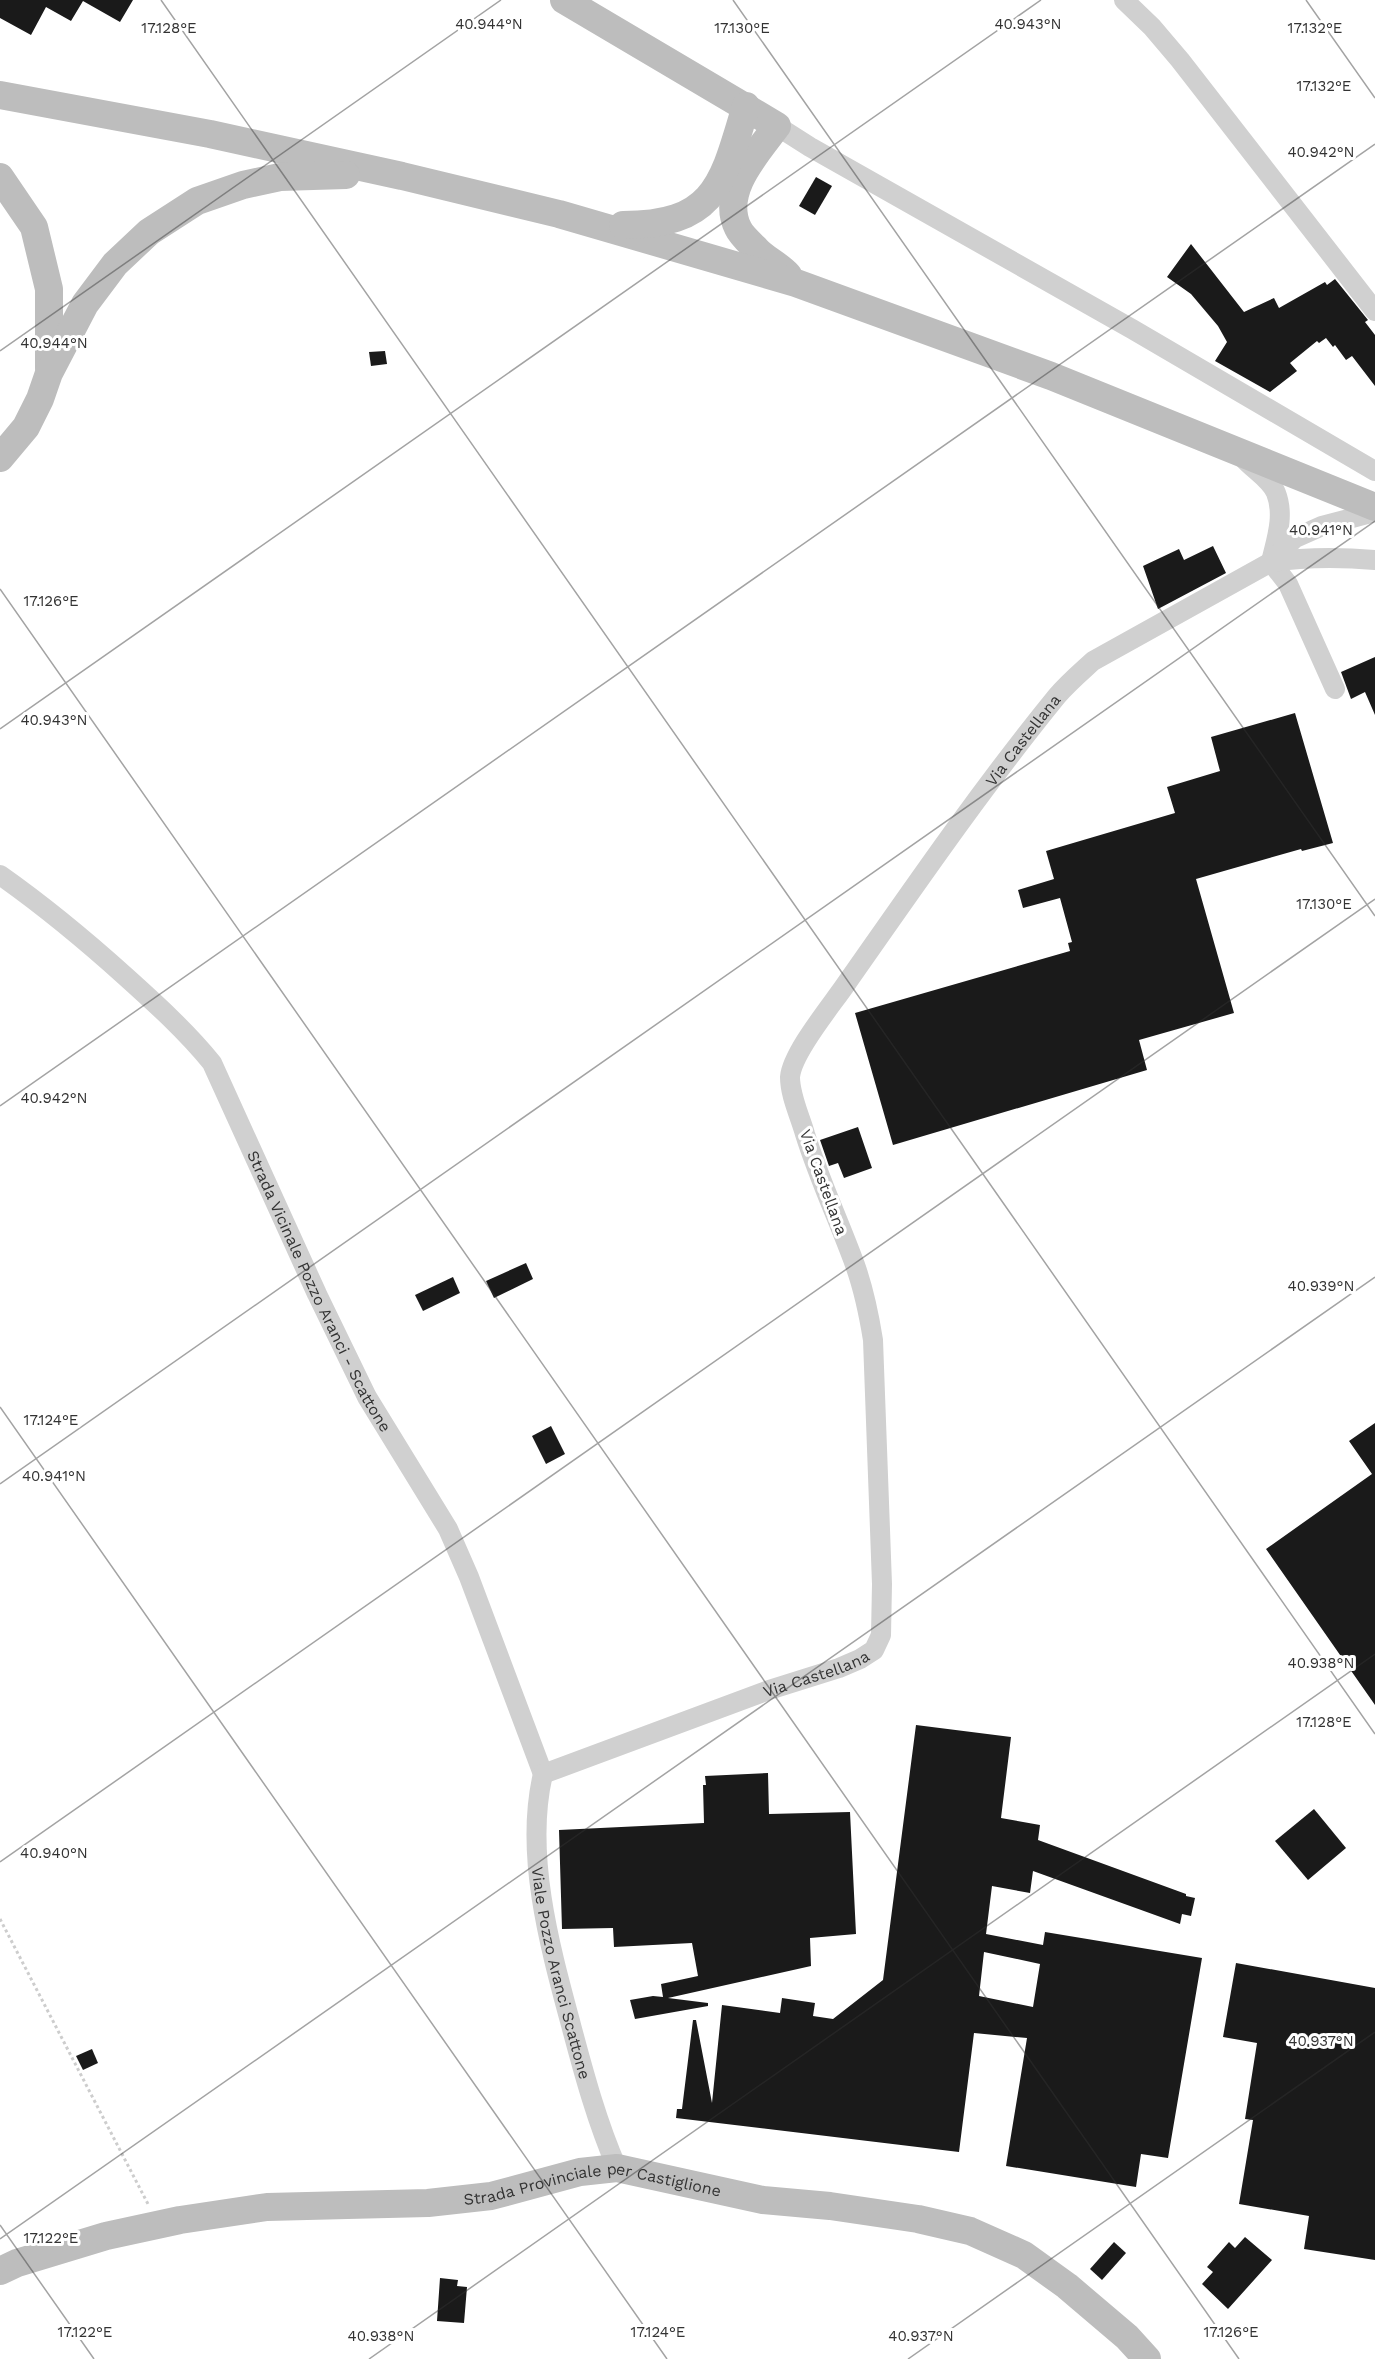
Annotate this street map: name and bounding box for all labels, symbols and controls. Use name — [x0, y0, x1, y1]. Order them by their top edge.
text: 40.944°N — [455, 15, 523, 33]
text: 40.943°N — [994, 15, 1062, 33]
text: 17.128°E — [141, 19, 197, 37]
text: 17.130°E — [714, 19, 770, 37]
text: 17.132°E — [1288, 19, 1342, 37]
text: 17.132°E — [1297, 77, 1351, 95]
text: 40.942°N — [1287, 143, 1355, 161]
text: 40.944°N — [20, 334, 88, 352]
text: 40.941°N — [1289, 521, 1353, 539]
text: 17.126°E — [23, 592, 79, 610]
street label: Via Castellana — [981, 691, 1065, 790]
text: 40.943°N — [20, 711, 88, 729]
text: 17.130°E — [1296, 895, 1352, 913]
text: 40.942°N — [20, 1089, 88, 1107]
street label: Via Castellana — [796, 1127, 851, 1238]
street label: Strada Vicinale Pozzo Aranci - Scattone — [243, 1147, 395, 1435]
text: 40.939°N — [1288, 1277, 1355, 1295]
text: 17.124°E — [24, 1411, 78, 1429]
text: 40.941°N — [22, 1467, 86, 1485]
street label: Via Castellana — [761, 1646, 873, 1701]
text: 40.938°N — [1288, 1654, 1354, 1672]
text: 17.128°E — [1296, 1713, 1352, 1731]
text: 40.940°N — [20, 1844, 88, 1862]
street label: Viale Pozzo Aranci Scattone — [528, 1866, 594, 2081]
text: 40.937°N — [1288, 2032, 1354, 2050]
street label: Strada Provinciale per Castiglione — [463, 2159, 723, 2209]
text: 17.122°E — [24, 2229, 78, 2247]
text: 17.122°E — [58, 2323, 112, 2341]
text: 17.124°E — [631, 2323, 685, 2341]
text: 17.126°E — [1203, 2323, 1259, 2341]
text: 40.938°N — [348, 2327, 414, 2345]
text: 40.937°N — [888, 2327, 954, 2345]

